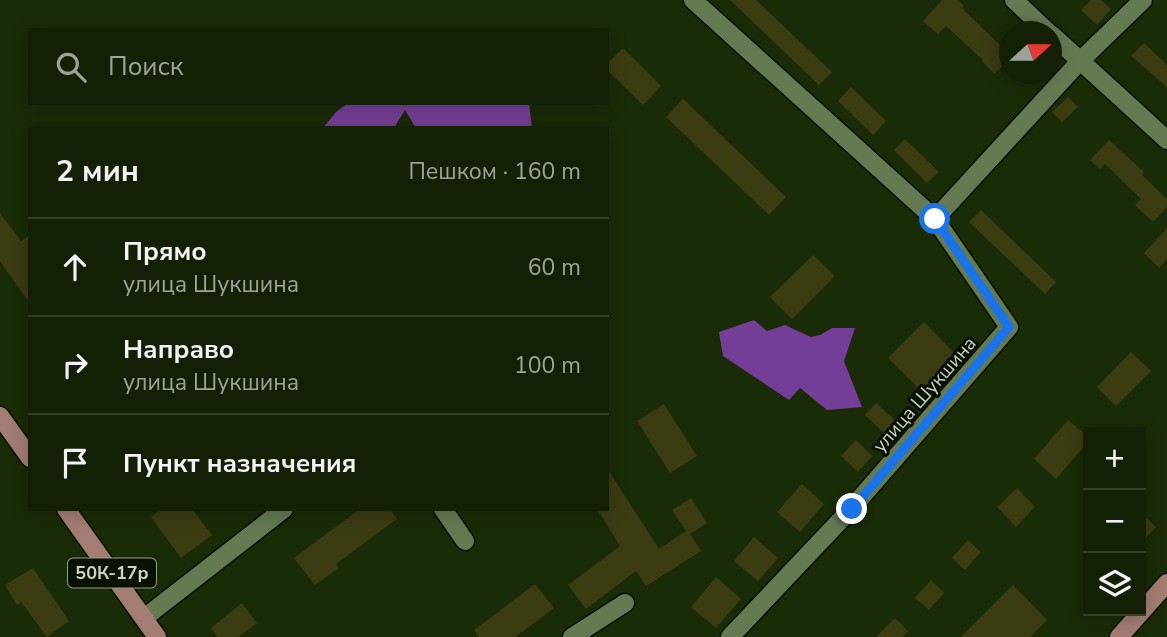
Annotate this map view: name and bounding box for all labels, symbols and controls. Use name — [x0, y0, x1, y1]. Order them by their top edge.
north arrow — [999, 21, 1062, 84]
search box — [28, 28, 609, 105]
icon: search — [52, 48, 90, 86]
text: Поиск — [108, 49, 184, 84]
text: 2 мин — [56, 151, 139, 192]
text: Пешком · 160 m — [408, 156, 581, 187]
route start — [919, 203, 950, 234]
text: Прямо — [123, 234, 207, 269]
icon: ahead — [56, 248, 94, 286]
text: 60 m — [528, 252, 581, 283]
text: улица Шукшина — [123, 269, 299, 300]
street label: улица Шукшина — [867, 331, 982, 458]
text: Направо — [123, 332, 234, 367]
icon: right — [56, 346, 94, 384]
text: 100 m — [514, 350, 581, 381]
text: улица Шукшина — [123, 367, 299, 398]
map controls — [1083, 427, 1146, 616]
button: + — [1083, 427, 1146, 490]
icon: arrive — [56, 444, 94, 482]
text: Пункт назначения — [123, 446, 356, 481]
button: − — [1083, 490, 1146, 553]
route end — [836, 493, 867, 524]
button: layers — [1083, 553, 1146, 616]
road number: 50К-17р — [68, 558, 156, 588]

